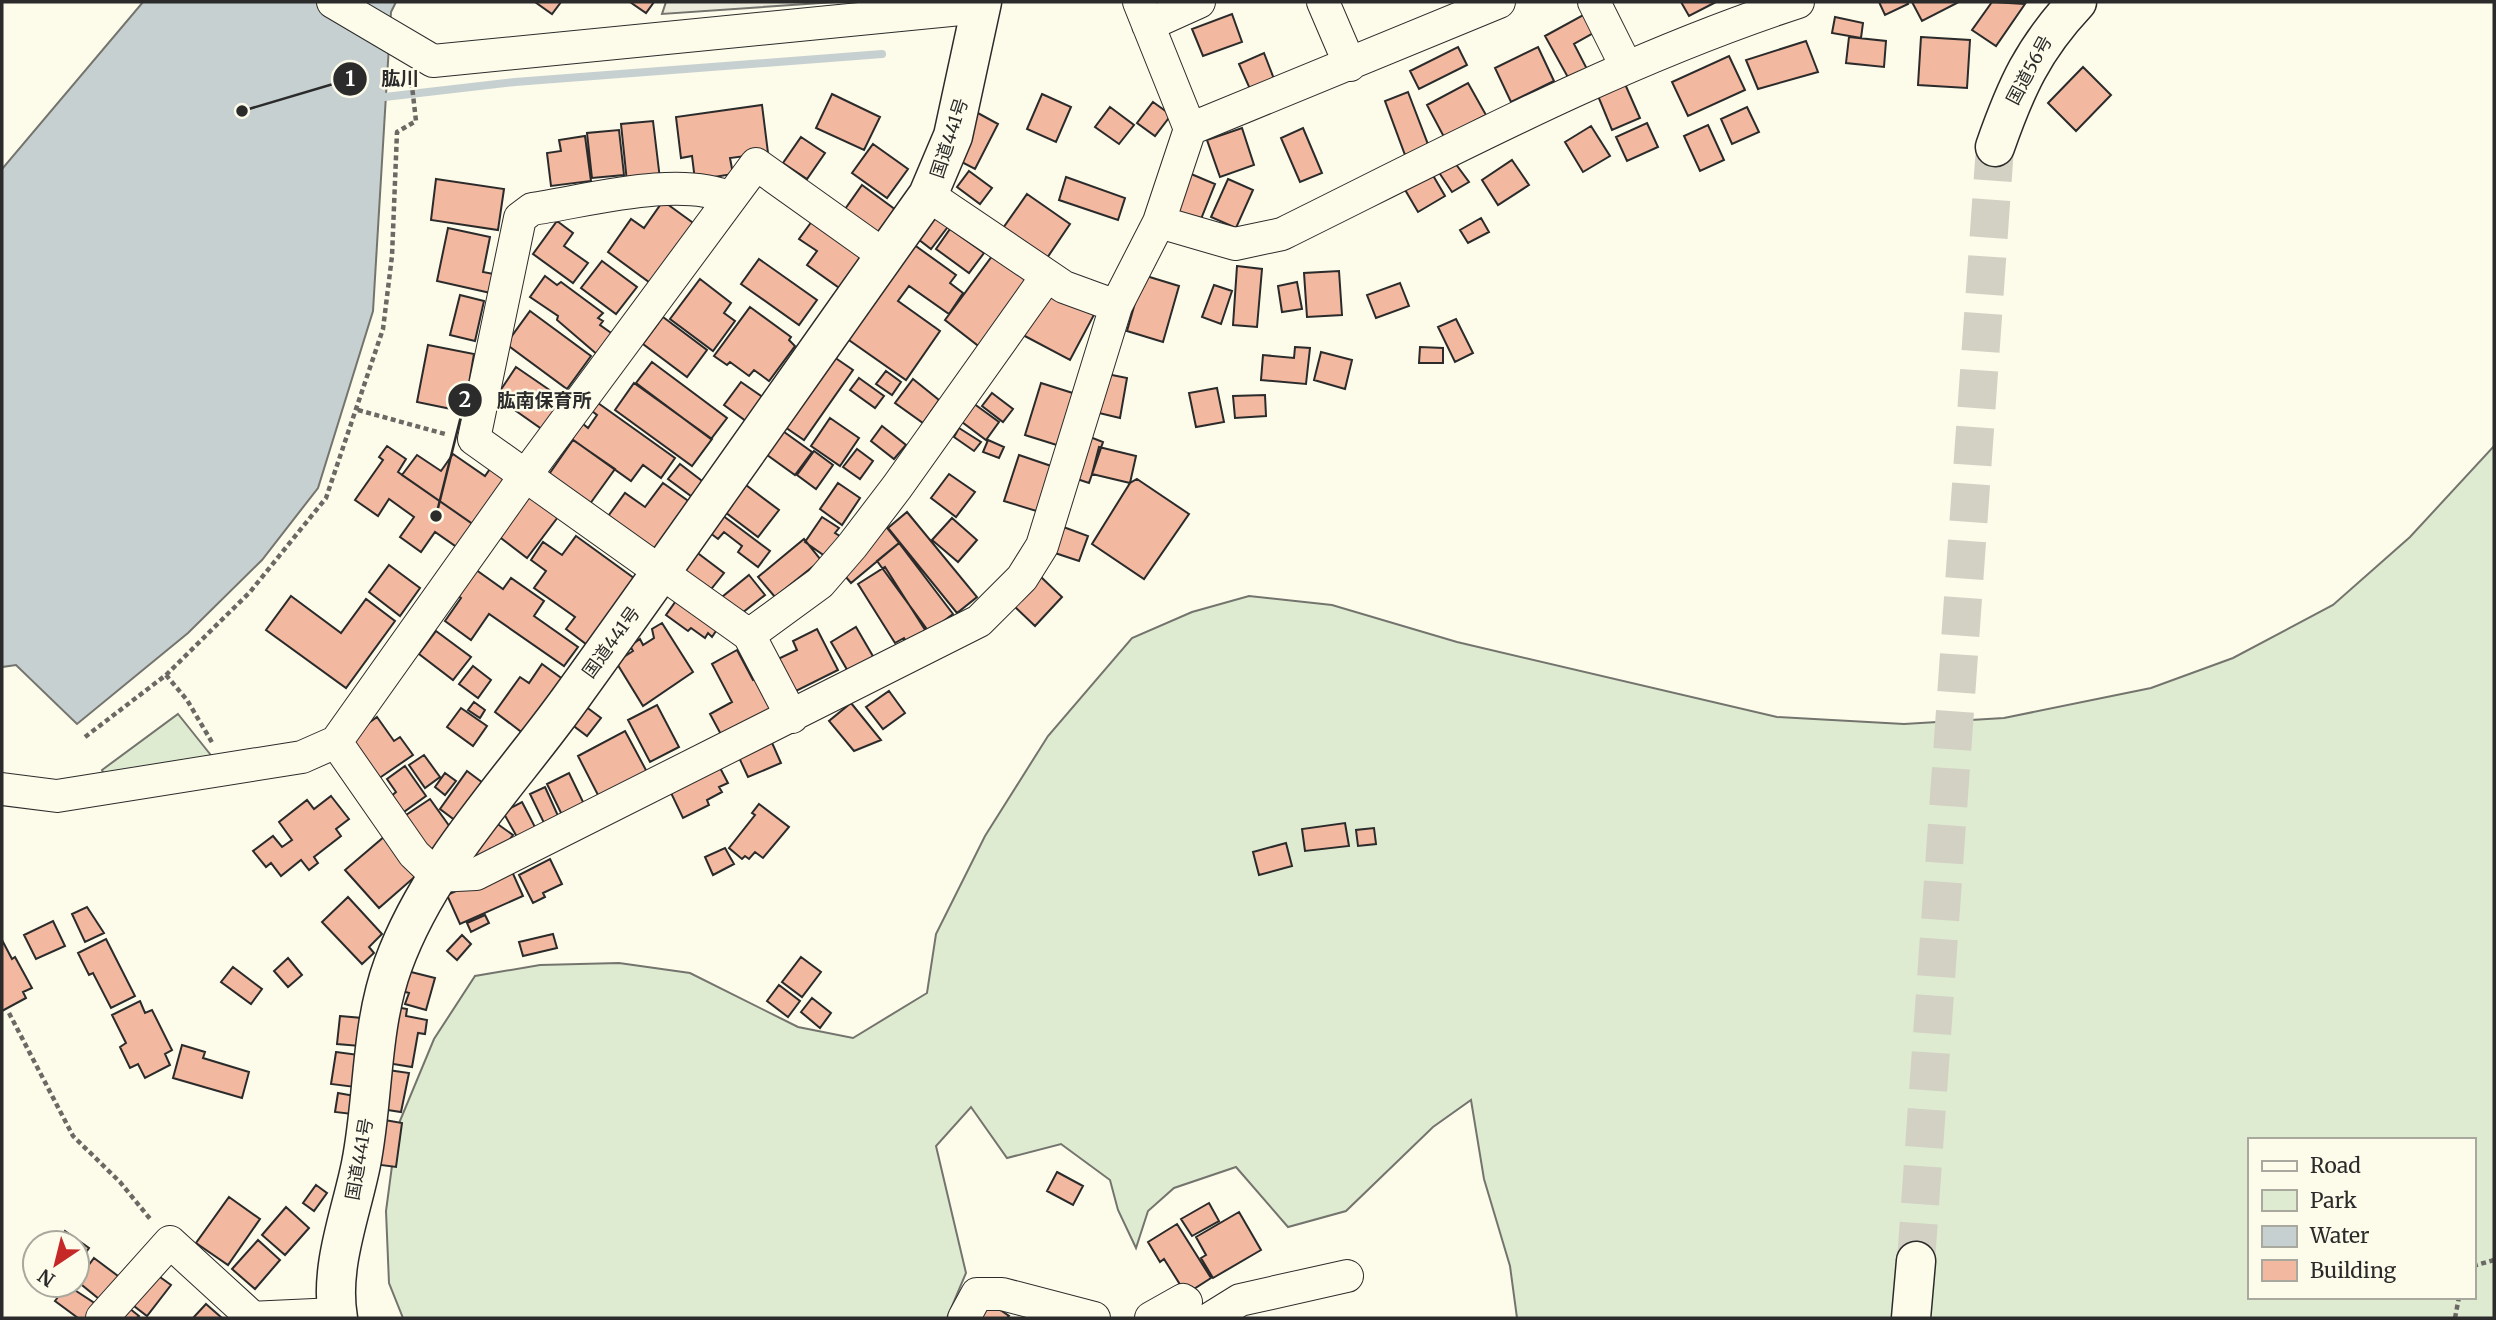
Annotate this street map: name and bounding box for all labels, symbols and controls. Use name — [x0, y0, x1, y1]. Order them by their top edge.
street label: 国道56号 — [2001, 31, 2057, 109]
callout: 肱川 — [332, 59, 433, 99]
text: 1 — [345, 65, 355, 92]
text: 肱川 — [381, 66, 419, 90]
street label: 国道441号 — [925, 95, 973, 181]
callout: 肱南保育所 — [448, 380, 606, 420]
text: 2 — [459, 386, 471, 413]
text: 肱南保育所 — [496, 388, 592, 412]
street label: 国道441号 — [577, 602, 645, 682]
street label: 国道441号 — [340, 1116, 378, 1202]
legend — [2248, 1138, 2475, 1299]
text: Road — [2310, 1152, 2361, 1179]
text: Park — [2310, 1187, 2357, 1214]
text: Water — [2309, 1222, 2369, 1249]
north arrow — [21, 1229, 91, 1299]
text: Building — [2310, 1257, 2397, 1284]
text: N — [33, 1264, 59, 1292]

